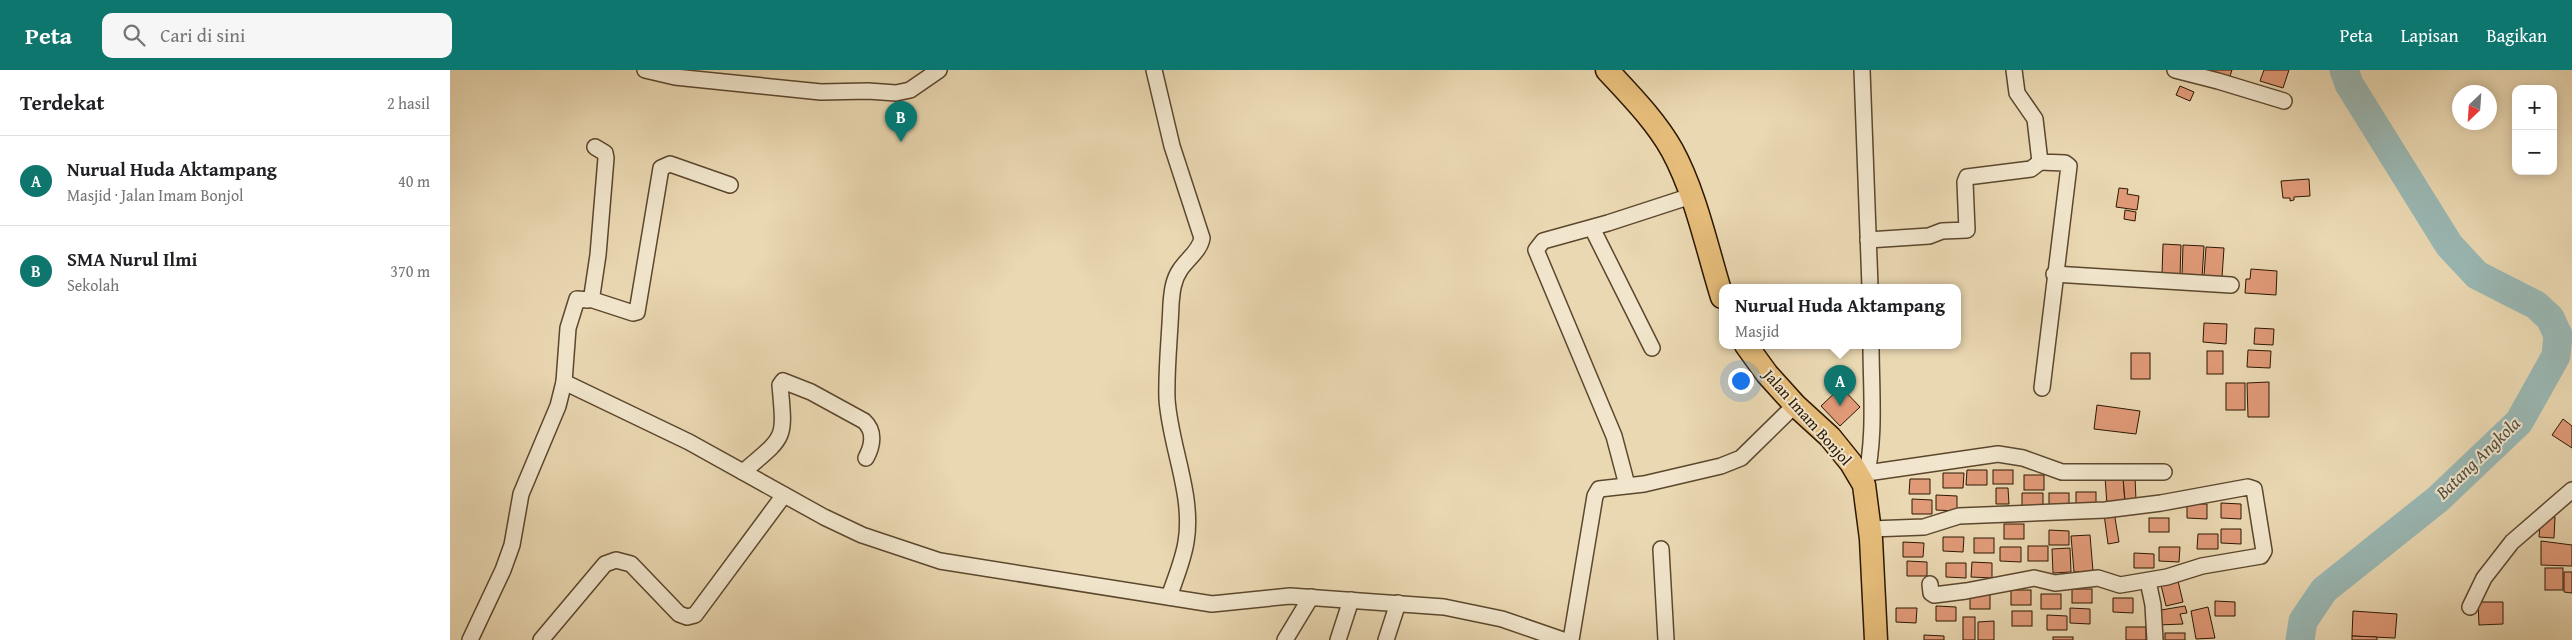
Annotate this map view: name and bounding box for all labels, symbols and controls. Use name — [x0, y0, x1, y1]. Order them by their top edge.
search box — [102, 13, 452, 58]
text: Peta — [25, 18, 72, 53]
icon: search — [120, 21, 148, 49]
text: Cari di sini — [160, 21, 245, 49]
text: Peta — [2340, 22, 2373, 49]
text: Lapisan — [2401, 22, 2459, 49]
text: Bagikan — [2487, 22, 2547, 49]
north arrow — [2452, 85, 2497, 130]
map controls — [2512, 85, 2557, 175]
button: + — [2512, 85, 2557, 130]
text: Terdekat — [20, 87, 104, 118]
text: 2 hasil — [387, 91, 430, 115]
pin: B — [885, 101, 917, 142]
button: − — [2512, 130, 2557, 175]
text: Nurual Huda Aktampang — [67, 155, 277, 183]
text: A — [31, 169, 41, 193]
text: 40 m — [398, 169, 430, 193]
text: Masjid · Jalan Imam Bonjol — [67, 183, 244, 207]
text: SMA Nurul Ilmi — [67, 245, 197, 273]
text: B — [31, 259, 41, 283]
text: 370 m — [390, 259, 430, 283]
text: Sekolah — [67, 273, 119, 297]
popup — [1719, 284, 1961, 349]
text: Nurual Huda Aktampang — [1735, 291, 1945, 319]
text: Masjid — [1735, 319, 1779, 343]
street label: Jalan Imam Bonjol — [1757, 362, 1858, 471]
pin: A — [1824, 365, 1856, 406]
your location — [1728, 368, 1754, 394]
water label: Batang Angkola — [2429, 410, 2527, 506]

